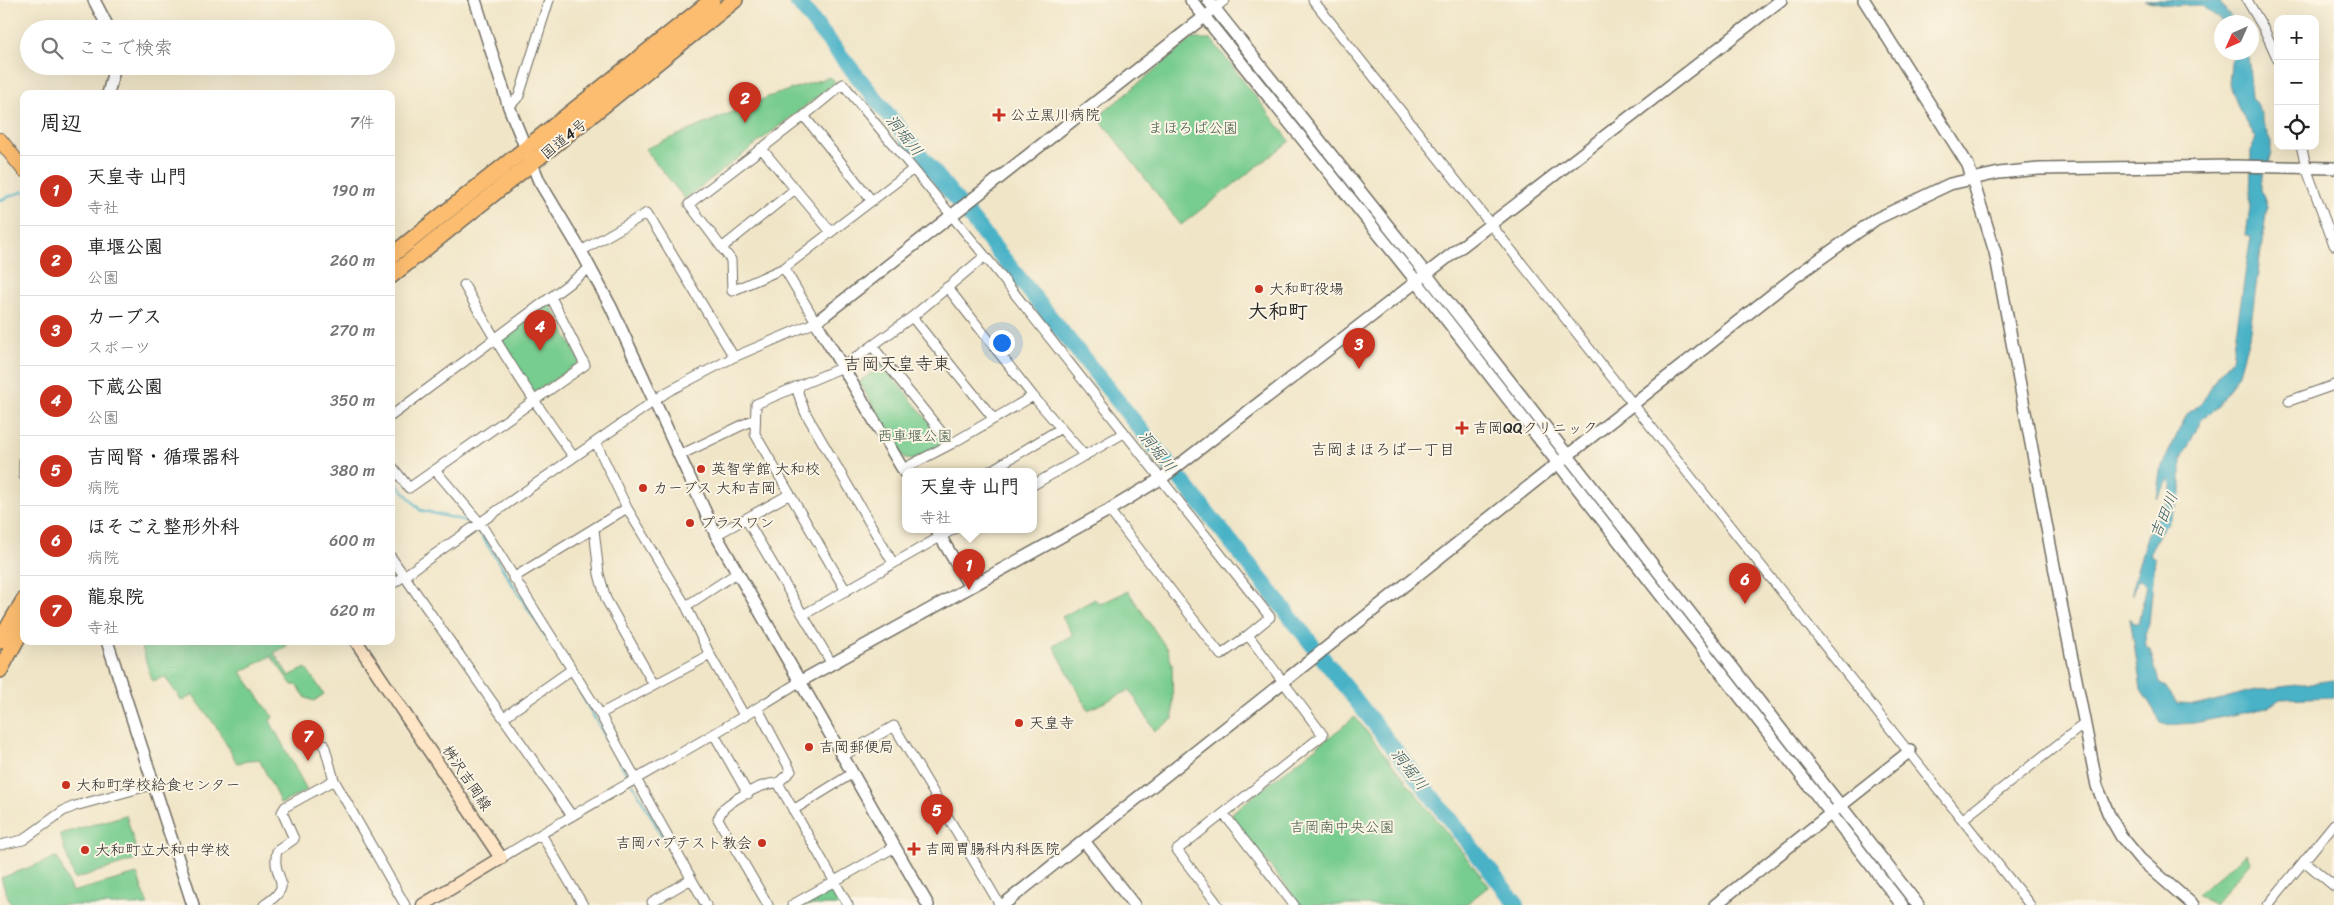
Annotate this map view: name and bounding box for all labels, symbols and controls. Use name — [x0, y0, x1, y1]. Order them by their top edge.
north arrow — [2214, 15, 2259, 60]
map controls — [2274, 15, 2319, 150]
button: + — [2274, 15, 2319, 60]
search box — [20, 20, 395, 75]
text: ここで検索 — [78, 31, 173, 64]
icon: search — [38, 34, 66, 62]
button: − — [2274, 60, 2319, 105]
pin: 2 — [729, 82, 761, 123]
place label: 公立黒川病院 — [1010, 102, 1100, 128]
text: 周辺 — [40, 104, 82, 142]
button: locate — [2274, 105, 2319, 150]
text: 7件 — [350, 108, 375, 137]
water label: 洞堀川 — [878, 108, 931, 163]
marker: 公立黒川病院 — [992, 108, 1006, 122]
street label: 国道4号 — [535, 112, 593, 166]
park label: まほろば公園 — [1148, 115, 1238, 141]
text: 天皇寺 山門 — [87, 160, 187, 193]
text: 1 — [53, 176, 59, 205]
text: 190 m — [332, 176, 375, 205]
text: 寺社 — [87, 193, 119, 222]
text: 車堰公園 — [87, 230, 163, 263]
text: 2 — [51, 246, 61, 275]
text: 260 m — [330, 246, 375, 275]
text: 公園 — [87, 263, 119, 292]
place label: 大和町役場 — [1269, 276, 1344, 302]
marker: 大和町役場 — [1253, 283, 1265, 295]
district label: 大和町 — [1248, 294, 1308, 329]
text: カーブス — [87, 300, 162, 333]
pin: 4 — [524, 310, 556, 351]
text: 3 — [52, 316, 60, 345]
text: 270 m — [330, 316, 375, 345]
pin: 3 — [1343, 328, 1375, 369]
your location — [989, 330, 1015, 356]
text: スポーツ — [87, 333, 151, 362]
district label: 吉岡天皇寺東 — [843, 348, 951, 380]
text: 下蔵公園 — [87, 370, 163, 403]
text: 4 — [51, 386, 61, 415]
text: 350 m — [330, 386, 375, 415]
text: 公園 — [87, 403, 119, 432]
place label: 吉岡QQクリニック — [1473, 415, 1597, 441]
marker: 吉岡QQクリニック — [1455, 421, 1469, 435]
park label: 西車堰公園 — [877, 423, 953, 449]
water label: 洞堀川 — [1131, 424, 1184, 479]
district label: 吉岡まほろば一丁目 — [1311, 435, 1455, 464]
text: 吉岡腎・循環器科 — [87, 440, 239, 473]
text: 5 — [51, 456, 61, 485]
text: 380 m — [330, 456, 375, 485]
place label: 英智学館 大和校 — [711, 456, 820, 482]
marker: 英智学館 大和校 — [695, 463, 707, 475]
popup — [902, 468, 1037, 533]
text: 天皇寺 山門 — [920, 470, 1019, 503]
text: 病院 — [87, 473, 119, 502]
place label: カーブス 大和吉岡 — [653, 475, 776, 501]
marker: カーブス 大和吉岡 — [637, 482, 649, 494]
water label: 吉田川 — [2141, 487, 2186, 543]
text: 寺社 — [920, 503, 952, 532]
text: ほそごえ整形外科 — [87, 510, 239, 543]
place label: プラスワン — [700, 510, 774, 536]
marker: プラスワン — [684, 517, 696, 529]
text: 6 — [51, 526, 61, 555]
text: 600 m — [329, 526, 375, 555]
text: 病院 — [87, 543, 119, 572]
pin: 1 — [953, 549, 985, 590]
pin: 6 — [1729, 563, 1761, 604]
text: 龍泉院 — [87, 580, 144, 613]
text: 7 — [51, 596, 61, 625]
text: 620 m — [330, 596, 375, 625]
text: 寺社 — [87, 613, 119, 642]
place label: 天皇寺 — [1029, 710, 1074, 736]
marker: 天皇寺 — [1013, 717, 1025, 729]
pin: 7 — [292, 720, 324, 761]
place label: 吉岡郵便局 — [819, 734, 894, 760]
street label: 桝沢吉岡線 — [435, 740, 499, 816]
marker: 吉岡郵便局 — [803, 741, 815, 753]
water label: 洞堀川 — [1383, 741, 1436, 797]
place label: 大和町学校給食センター — [76, 772, 240, 798]
marker: 大和町学校給食センター — [60, 779, 72, 791]
pin: 5 — [921, 794, 953, 835]
park label: 吉岡南中央公園 — [1289, 814, 1395, 840]
place label: 吉岡バプテスト教会 — [616, 830, 752, 856]
place label: 吉岡胃腸科内科医院 — [925, 836, 1060, 862]
place label: 大和町立大和中学校 — [95, 837, 230, 863]
marker: 吉岡バプテスト教会 — [756, 837, 768, 849]
marker: 吉岡胃腸科内科医院 — [907, 842, 921, 856]
marker: 大和町立大和中学校 — [79, 844, 91, 856]

